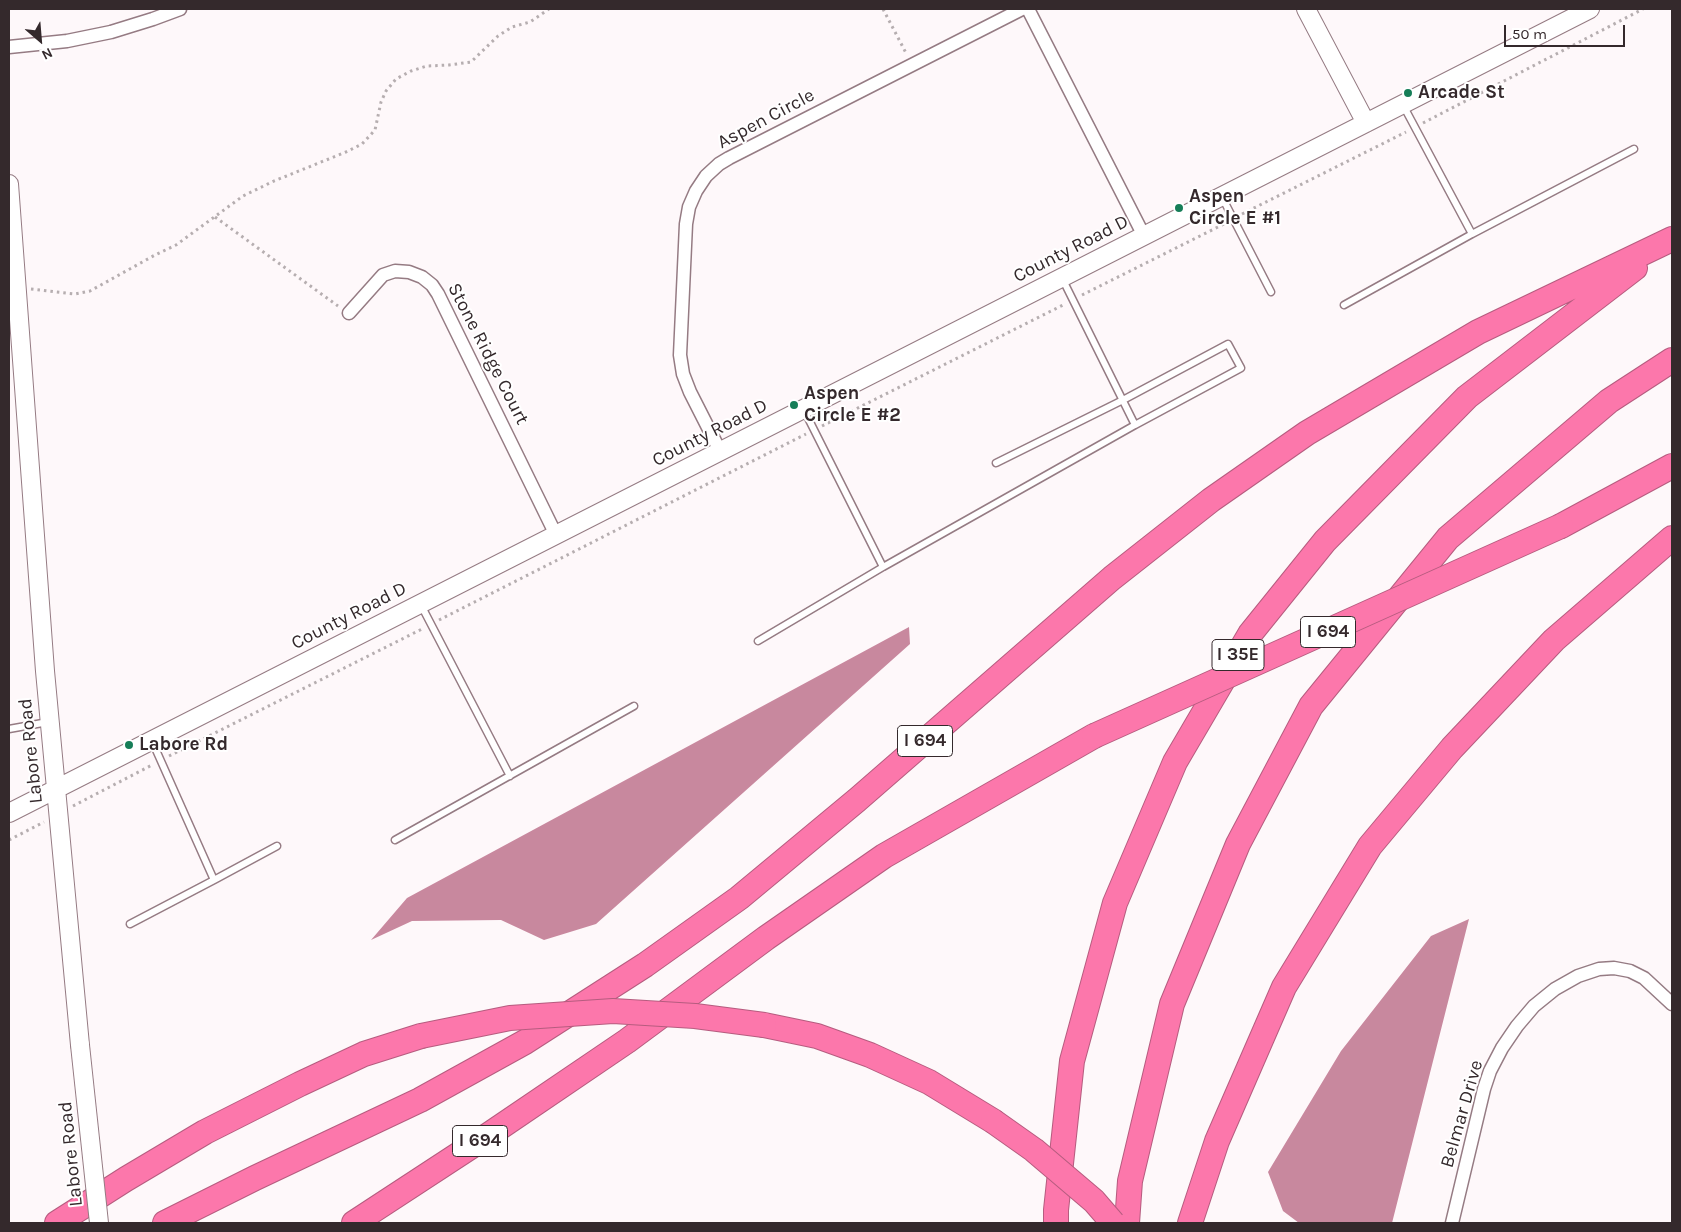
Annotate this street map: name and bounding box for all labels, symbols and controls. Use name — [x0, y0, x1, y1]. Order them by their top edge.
north arrow — [15, 15, 65, 65]
scale bar — [1506, 15, 1627, 47]
text: 50 m — [1512, 25, 1547, 43]
text: N — [39, 44, 55, 64]
place label: Arcade St — [1418, 82, 1505, 104]
street label: Aspen Circle — [713, 84, 819, 154]
marker: Arcade St — [1402, 87, 1414, 99]
place label: Aspen Circle E #1 — [1189, 186, 1281, 230]
marker: Aspen Circle E #1 — [1173, 202, 1185, 214]
street label: County Road D — [1010, 210, 1132, 288]
street label: Stone Ridge Court — [442, 279, 534, 429]
place label: Aspen Circle E #2 — [804, 383, 901, 427]
street label: County Road D — [649, 394, 771, 472]
marker: Aspen Circle E #2 — [788, 399, 800, 411]
street label: County Road D — [288, 577, 410, 655]
road number: I 694 — [1300, 616, 1356, 648]
road number: I 35E — [1212, 640, 1264, 670]
street label: Labore Road — [14, 697, 48, 805]
road number: I 694 — [898, 726, 952, 756]
place label: Labore Rd — [139, 734, 228, 756]
marker: Labore Rd — [123, 739, 135, 751]
street label: Belmar Drive — [1436, 1058, 1488, 1170]
street label: Labore Road — [54, 1100, 88, 1208]
road number: I 694 — [452, 1126, 508, 1156]

